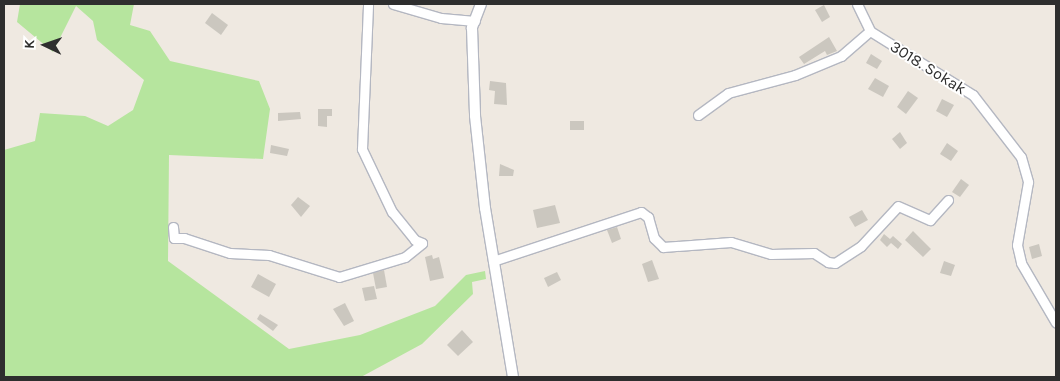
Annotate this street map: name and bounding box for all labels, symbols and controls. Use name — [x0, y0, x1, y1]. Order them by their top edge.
north arrow — [20, 20, 70, 70]
street label: 3018. Sokak — [886, 37, 970, 99]
text: K — [21, 39, 38, 49]

